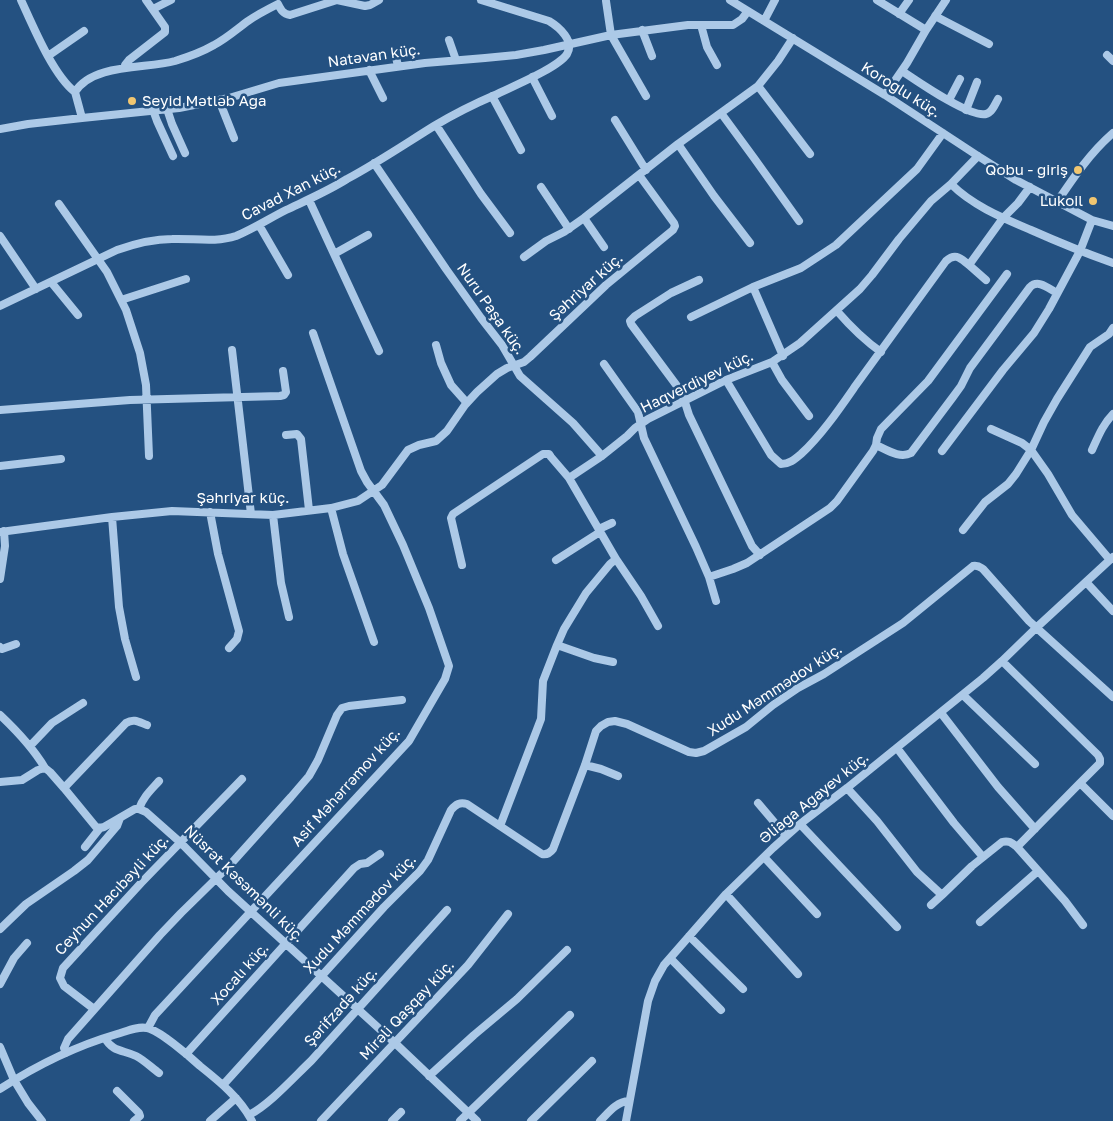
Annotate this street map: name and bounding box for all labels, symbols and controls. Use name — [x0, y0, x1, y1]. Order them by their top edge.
street label: Natəvan küç. — [327, 41, 421, 71]
street label: Koroğlu küç. — [858, 58, 944, 122]
place label: Seyid Mətləb Ağa — [142, 92, 266, 110]
marker: Seyid Mətləb Ağa — [126, 95, 138, 107]
street label: Cavad Xan küç. — [238, 159, 344, 225]
place label: Qobu - giriş — [985, 161, 1068, 179]
marker: Qobu - giriş — [1072, 164, 1084, 176]
place label: Lukoil — [1040, 192, 1083, 210]
marker: Lukoil — [1087, 195, 1099, 207]
street label: Şəhriyar küç. — [545, 249, 627, 325]
street label: Nuru Paşa küç. — [453, 260, 529, 358]
street label: Haqverdiyev küç. — [638, 347, 756, 417]
street label: Şəhriyar küç. — [197, 489, 289, 507]
street label: Xudu Məmmədov küç. — [704, 640, 846, 740]
street label: Asif Məhərrəmov küç. — [288, 724, 404, 850]
street label: Əliağa Ağayev küç. — [756, 748, 872, 848]
street label: Nüsrət Kəsəmənli küç. — [180, 822, 308, 946]
street label: Ceyhun Hacıbəyli küç. — [51, 831, 173, 959]
street label: Xudu Məmmədov küç. — [300, 851, 420, 977]
street label: Xocalı küç. — [207, 939, 273, 1009]
street label: Mirəli Qaşqay küç. — [356, 956, 458, 1064]
street label: Şərifzadə küç. — [301, 964, 381, 1050]

